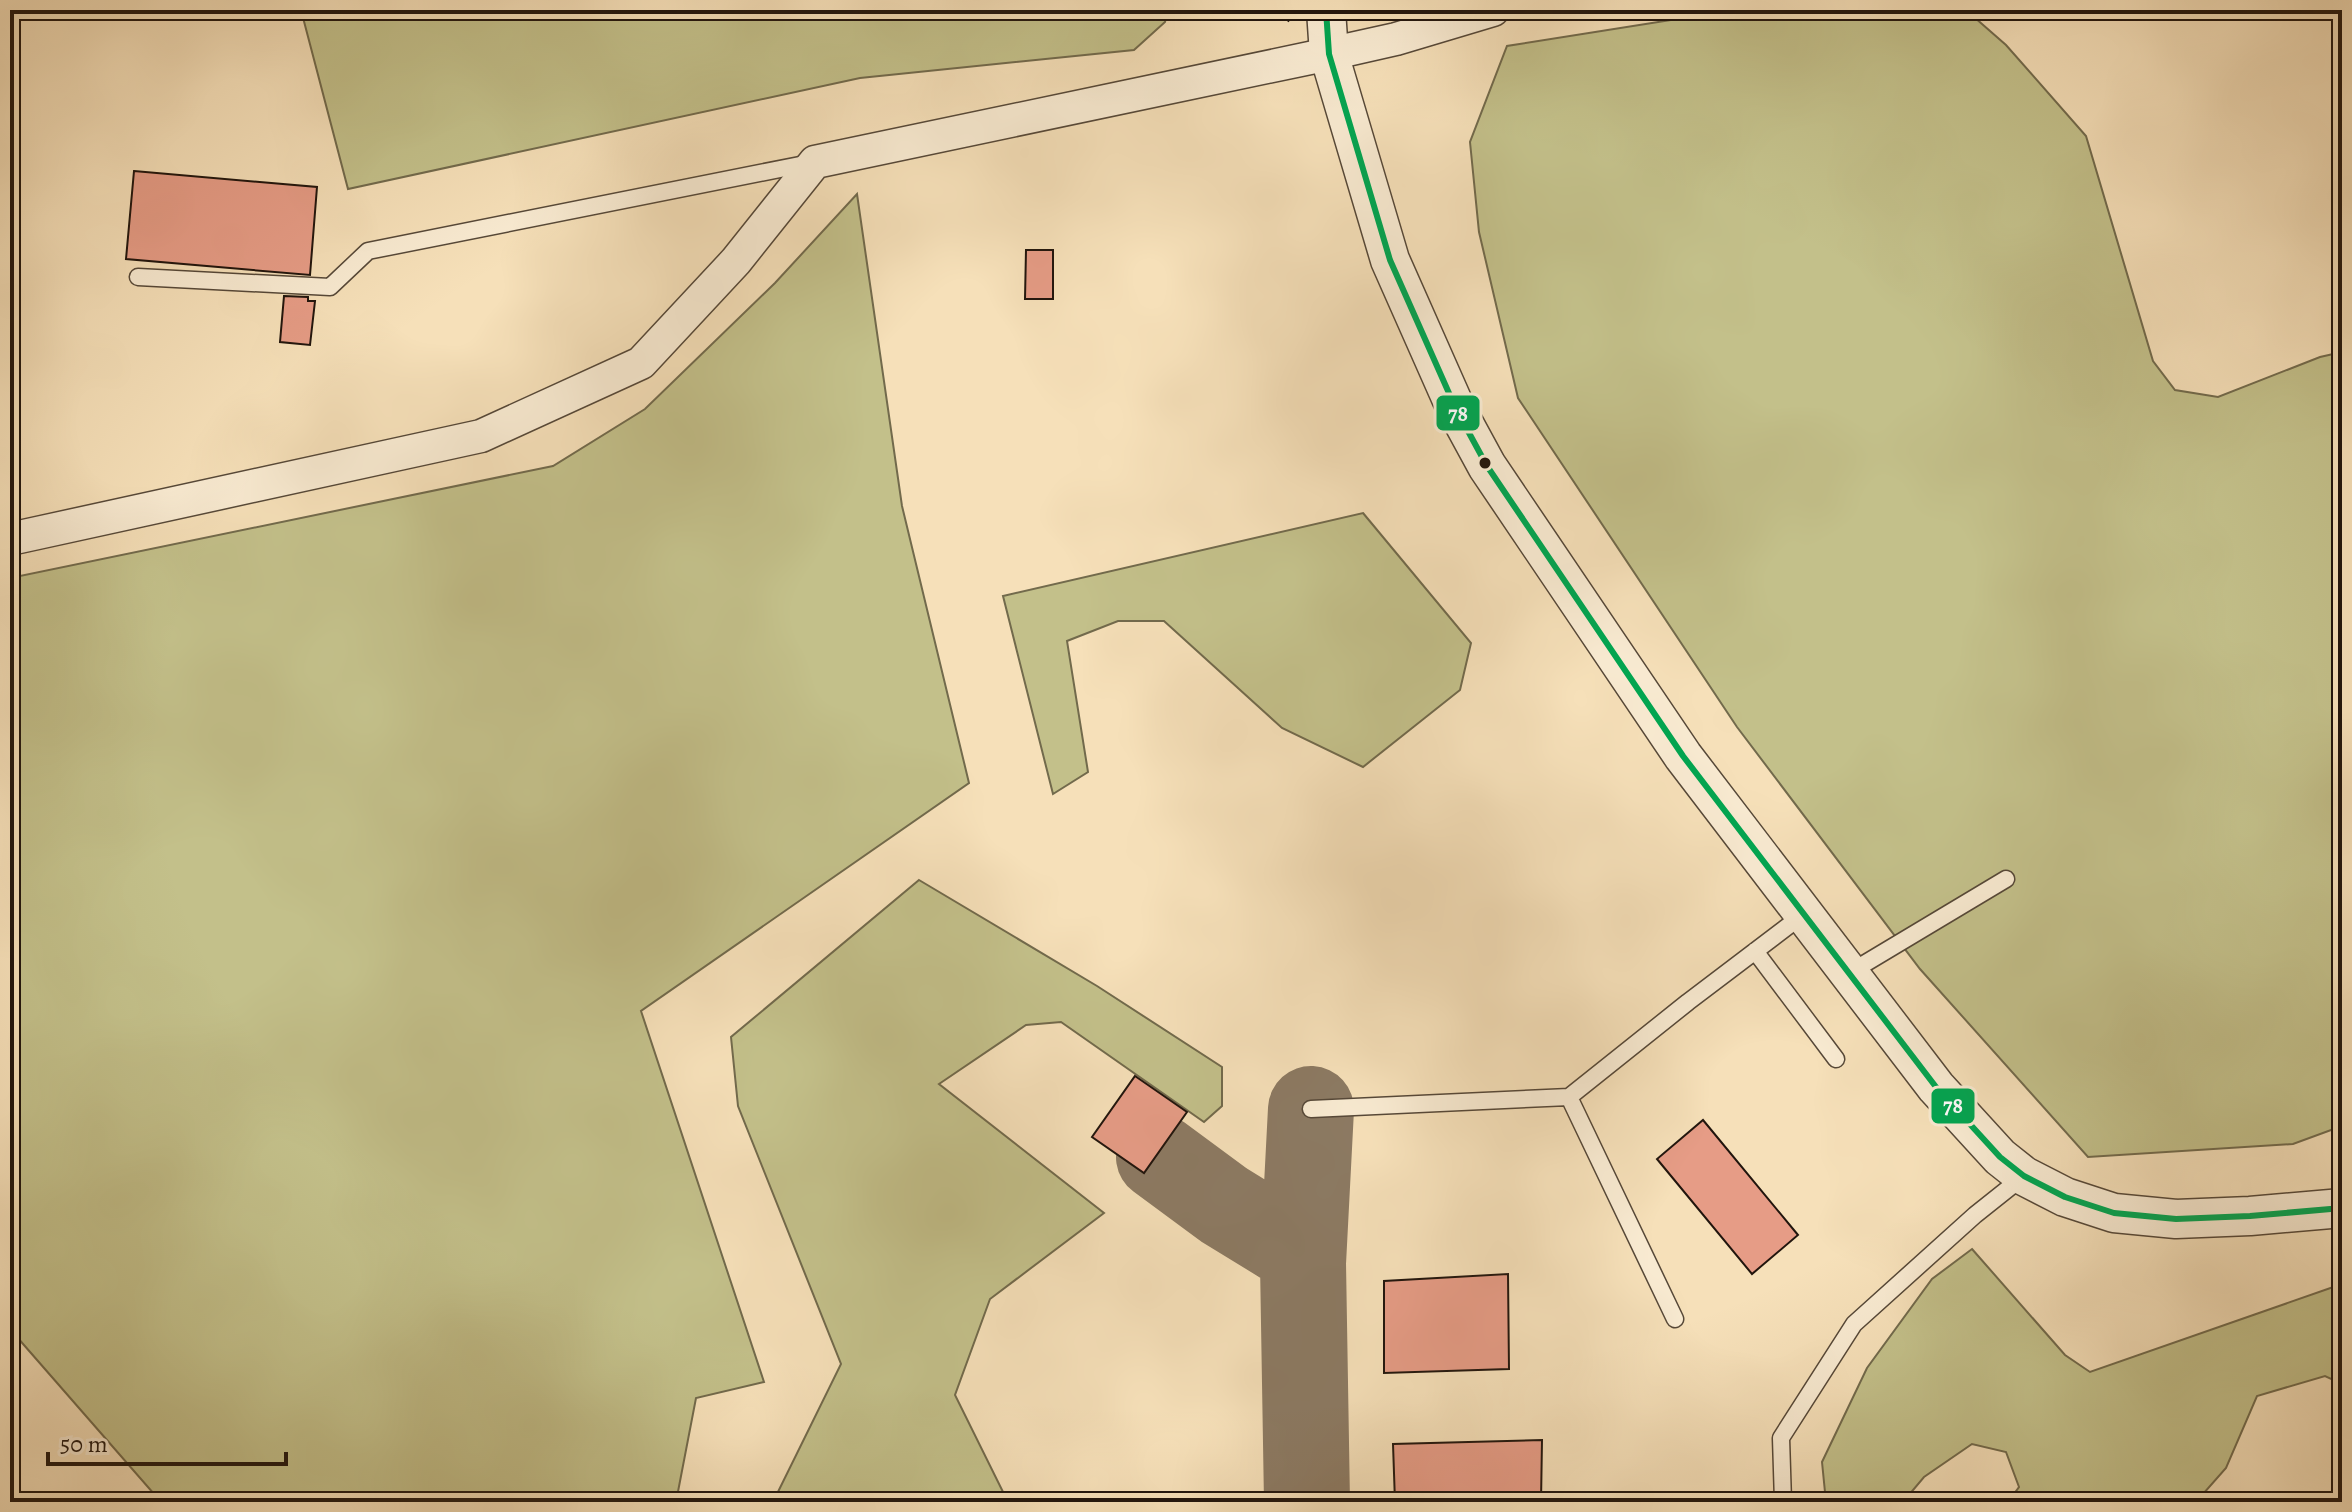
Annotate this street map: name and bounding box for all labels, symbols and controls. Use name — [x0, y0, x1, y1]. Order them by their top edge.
line badge: 78 — [1435, 394, 1481, 432]
text: 78 — [1448, 399, 1468, 429]
unlabelled marker — [1477, 455, 1493, 471]
line badge: 78 — [1930, 1087, 1976, 1125]
text: 78 — [1943, 1091, 1963, 1121]
scale bar — [48, 1416, 286, 1466]
text: 50 m — [60, 1428, 108, 1460]

